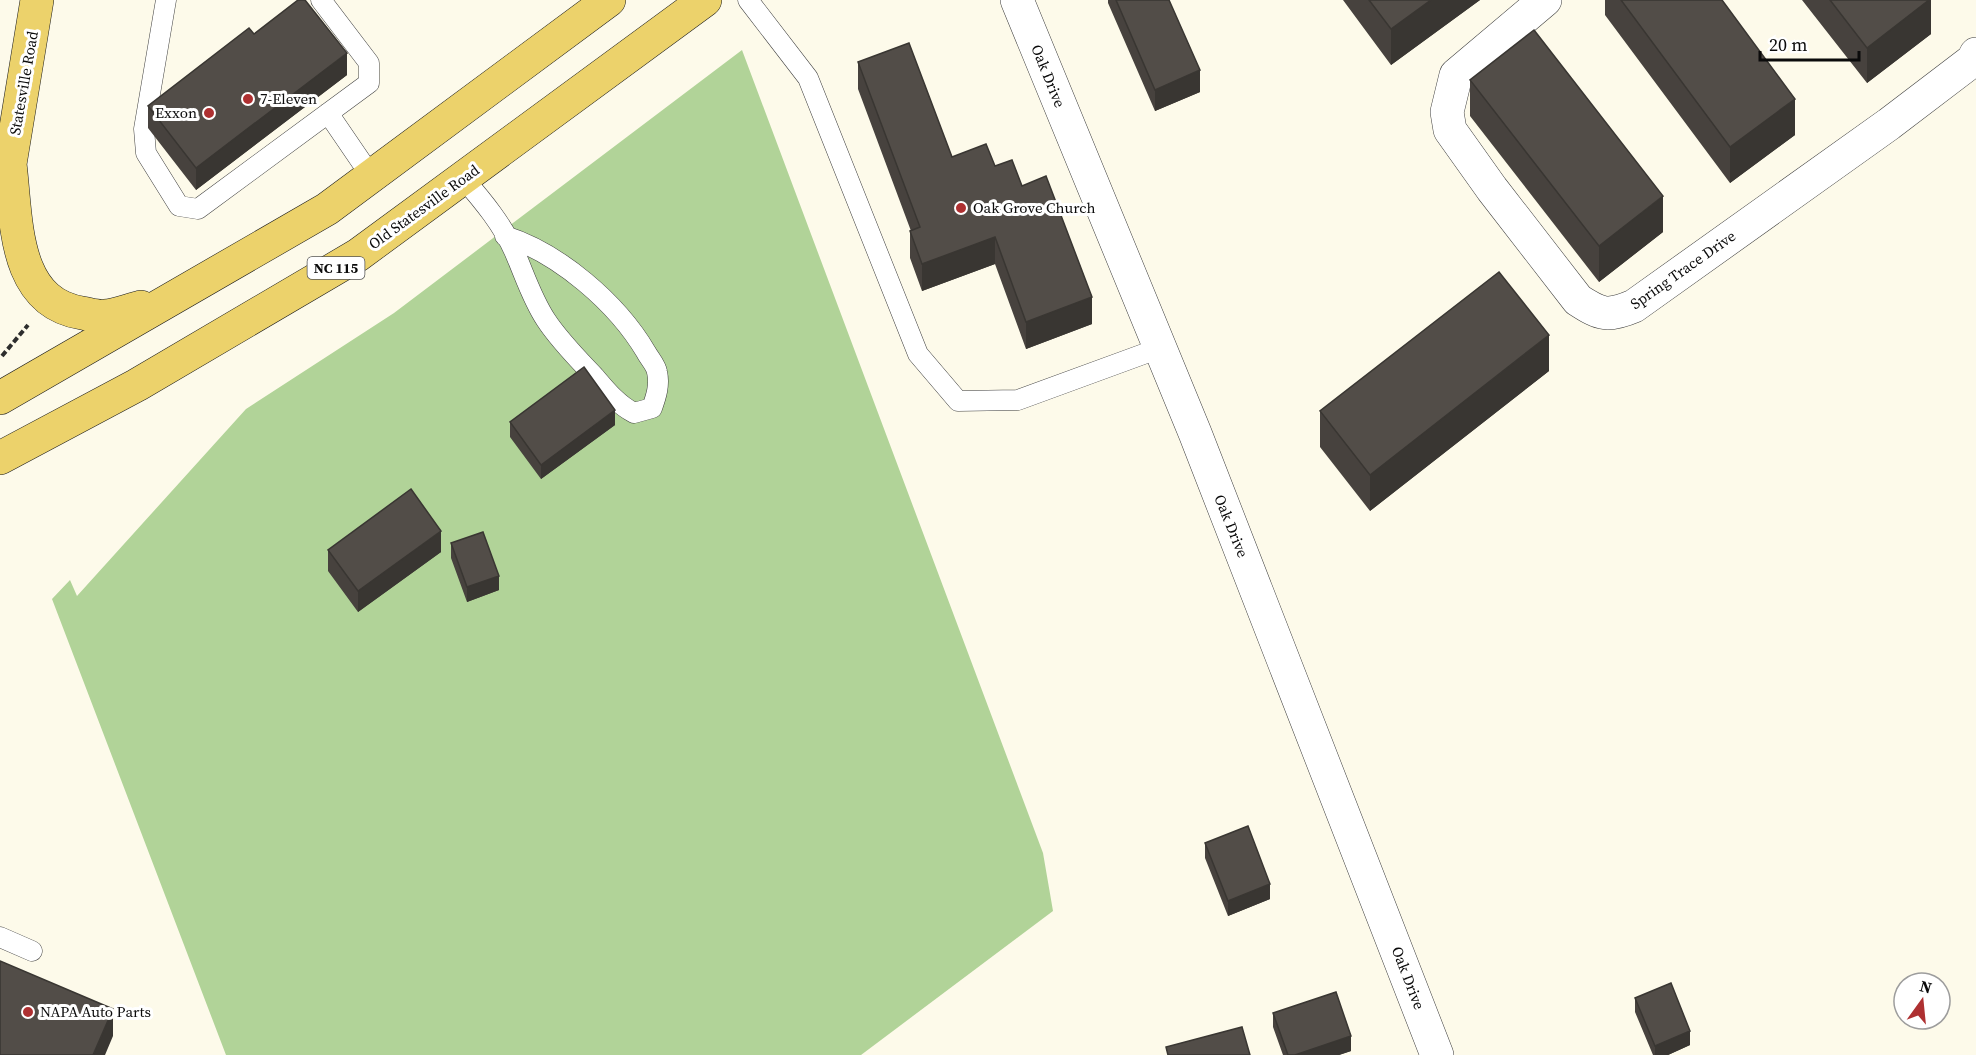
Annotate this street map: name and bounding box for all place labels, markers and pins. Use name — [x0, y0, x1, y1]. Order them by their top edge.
place label: 7-Eleven — [260, 88, 317, 109]
marker: 7-Eleven — [241, 92, 255, 106]
place label: Exxon — [155, 102, 197, 123]
marker: Exxon — [202, 106, 216, 120]
place label: Oak Grove Church — [973, 197, 1096, 218]
marker: Oak Grove Church — [954, 201, 968, 215]
place label: NAPA Auto Parts — [40, 1001, 151, 1022]
marker: NAPA Auto Parts — [21, 1005, 35, 1019]

